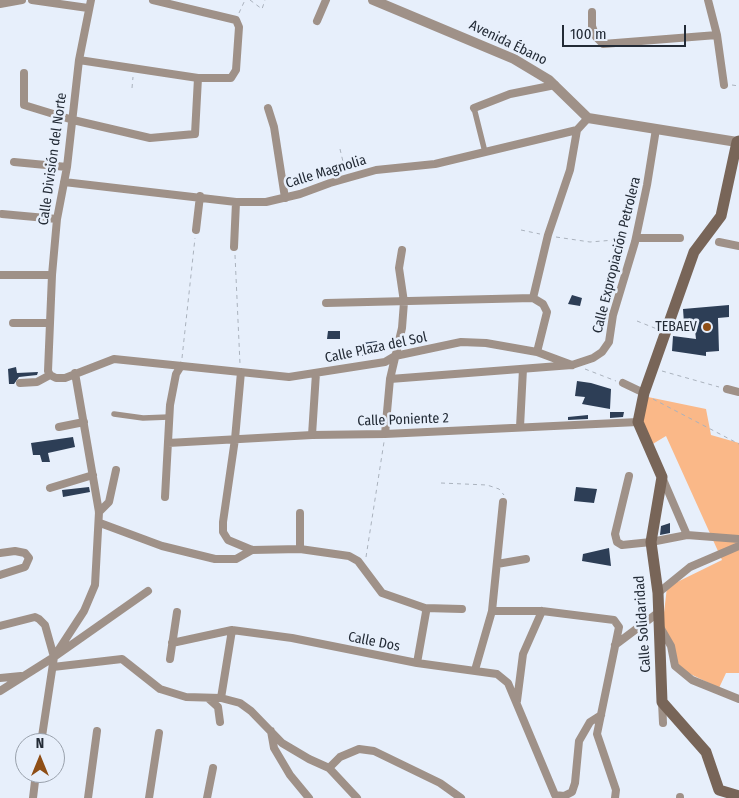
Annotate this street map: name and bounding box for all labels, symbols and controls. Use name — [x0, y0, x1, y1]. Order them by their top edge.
scale bar — [564, 15, 688, 47]
street label: Avenida Ébano — [466, 17, 550, 69]
text: 100 m — [570, 25, 607, 43]
street label: Calle División del Norte — [35, 92, 71, 226]
street label: Calle Magnolia — [284, 152, 368, 192]
street label: Calle Expropiación Petrolera — [589, 175, 645, 335]
place label: TEBAEV — [655, 319, 697, 335]
marker: TEBAEV — [701, 321, 713, 333]
street label: Calle Plaza del Sol — [323, 329, 429, 367]
street label: Calle Poniente 2 — [357, 410, 449, 430]
street label: Calle Solidaridad — [631, 575, 655, 673]
street label: Calle Dos — [347, 629, 401, 655]
north arrow — [15, 733, 65, 783]
text: N — [36, 735, 44, 752]

